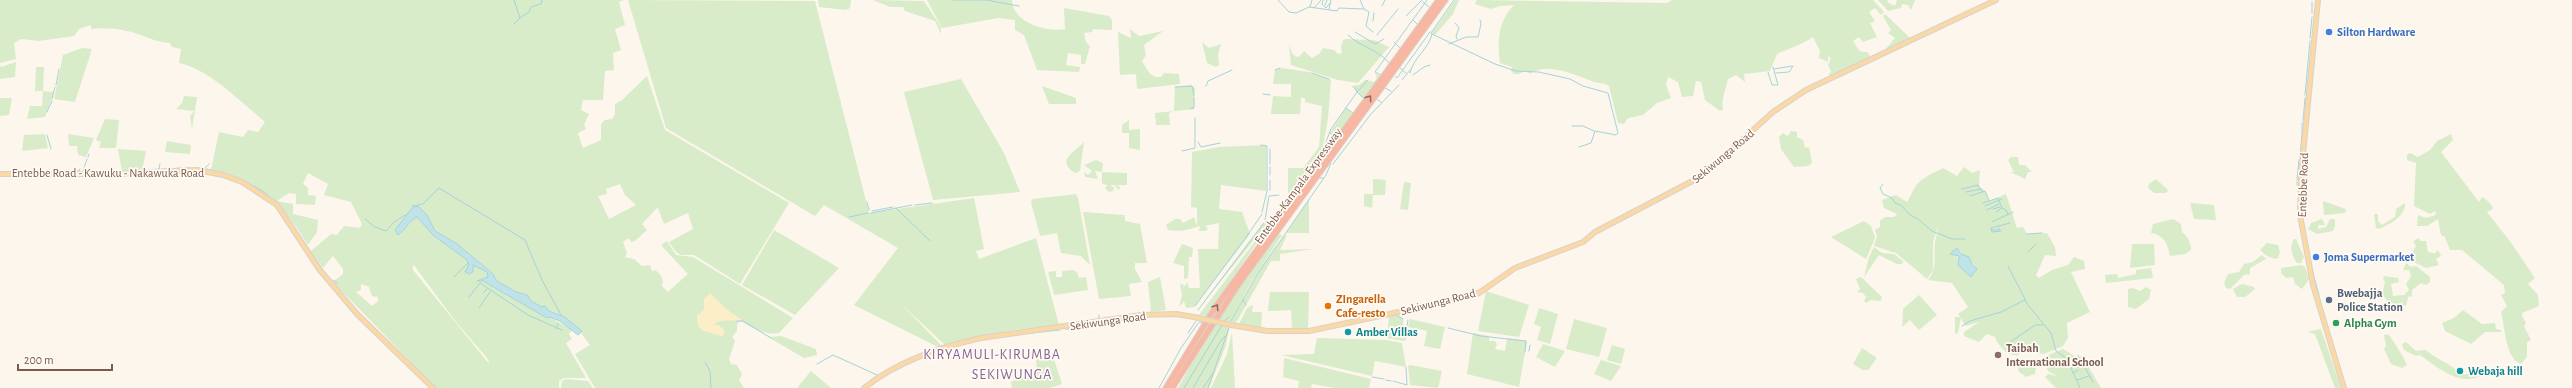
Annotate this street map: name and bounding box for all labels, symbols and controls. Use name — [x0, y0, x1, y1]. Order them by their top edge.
place label: Silton Hardware — [2337, 26, 2416, 38]
marker: Silton Hardware — [2324, 27, 2334, 37]
one-way arrow — [1364, 95, 1371, 102]
street label: Entebbe-Kampala Expressway — [1252, 126, 1345, 247]
street label: Sekiwunga Road — [1690, 127, 1756, 185]
street label: Entebbe Road — [2296, 152, 2310, 218]
street label: Entebbe Road - Kawuku - Nakawuka Road — [12, 167, 204, 179]
place label: Joma Supermarket — [2324, 251, 2414, 263]
marker: Joma Supermarket — [2311, 252, 2321, 262]
street label: Sekiwunga Road — [1399, 287, 1477, 317]
place label: Bwebajja Police Station — [2337, 287, 2403, 313]
place label: ZIngarella Cafe-resto — [1336, 293, 1386, 319]
marker: Bwebajja Police Station — [2324, 295, 2334, 305]
marker: ZIngarella Cafe-resto — [1323, 301, 1333, 311]
one-way arrow — [1211, 304, 1219, 311]
street label: Sekiwunga Road — [1069, 310, 1147, 332]
place label: Alpha Gym — [2344, 317, 2397, 330]
marker: Alpha Gym — [2331, 318, 2341, 328]
place label: Amber Villas — [1356, 326, 1418, 338]
marker: Amber Villas — [1343, 327, 1353, 337]
place label: Taibah International School — [2006, 342, 2104, 368]
scale bar — [18, 346, 112, 372]
district label: KIRYAMULI-KIRUMBA — [923, 348, 1061, 362]
marker: Taibah International School — [1993, 350, 2003, 360]
text: 200 m — [24, 354, 54, 366]
place label: Webaja hill — [2468, 365, 2523, 378]
marker: Webaja hill — [2455, 366, 2465, 376]
district label: SEKIWUNGA — [972, 368, 1052, 382]

